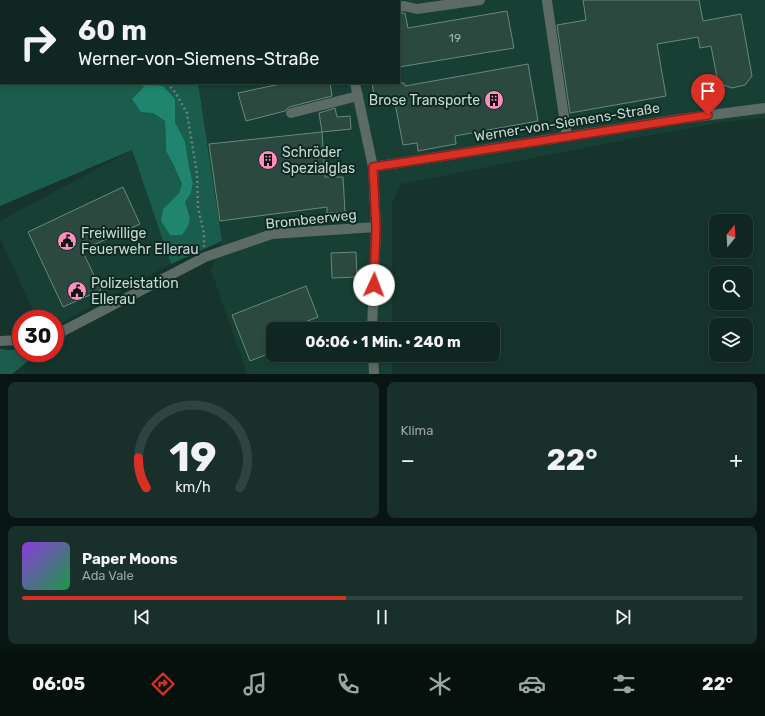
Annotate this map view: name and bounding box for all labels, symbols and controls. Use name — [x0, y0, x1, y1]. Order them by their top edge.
text: 60 m — [78, 14, 147, 47]
icon: right — [12, 16, 64, 68]
house number: 19 — [449, 31, 461, 45]
text: Werner-von-Siemens-Straße — [78, 48, 319, 70]
pin — [691, 74, 725, 115]
icon: arrive — [697, 80, 719, 102]
building icon: Brose Transporte — [483, 89, 505, 111]
place label: Brose Transporte — [369, 92, 480, 109]
street label: Werner-von-Siemens-Straße — [473, 99, 661, 146]
place label: Schröder Spezialglas — [282, 144, 355, 177]
building icon: Schröder Spezialglas — [257, 149, 279, 171]
street label: Brombeerweg — [265, 206, 357, 233]
north arrow — [709, 214, 753, 258]
map controls — [709, 214, 753, 362]
place label: Freiwillige Feuerwehr Ellerau — [81, 225, 199, 258]
public building icon: Freiwillige Feuerwehr Ellerau — [56, 230, 78, 252]
position arrow — [353, 264, 395, 306]
button: search — [709, 266, 753, 310]
place label: Polizeistation Ellerau — [91, 275, 179, 308]
public building icon: Polizeistation Ellerau — [66, 280, 88, 302]
speed limit sign: 30 — [12, 310, 64, 362]
button: layers — [709, 318, 753, 362]
text: 06:06 · 1 Min. · 240 m — [305, 333, 461, 351]
text: Klima — [401, 423, 433, 438]
text: 19 — [170, 432, 217, 481]
text: 22° — [546, 442, 598, 478]
text: − — [401, 447, 415, 474]
text: + — [729, 447, 743, 474]
text: km/h — [175, 479, 211, 496]
text: Paper Moons — [82, 550, 178, 568]
text: Ada Vale — [82, 568, 134, 583]
icon: previous — [131, 606, 153, 628]
icon: pause — [371, 606, 393, 628]
icon: next — [612, 606, 634, 628]
icon: directions — [149, 670, 177, 698]
icon: music — [241, 670, 269, 698]
icon: phone — [334, 670, 362, 698]
icon: climate — [426, 670, 454, 698]
icon: car — [518, 670, 546, 698]
icon: filters — [610, 670, 638, 698]
text: 06:05 — [32, 673, 85, 695]
text: 22° — [702, 673, 733, 695]

